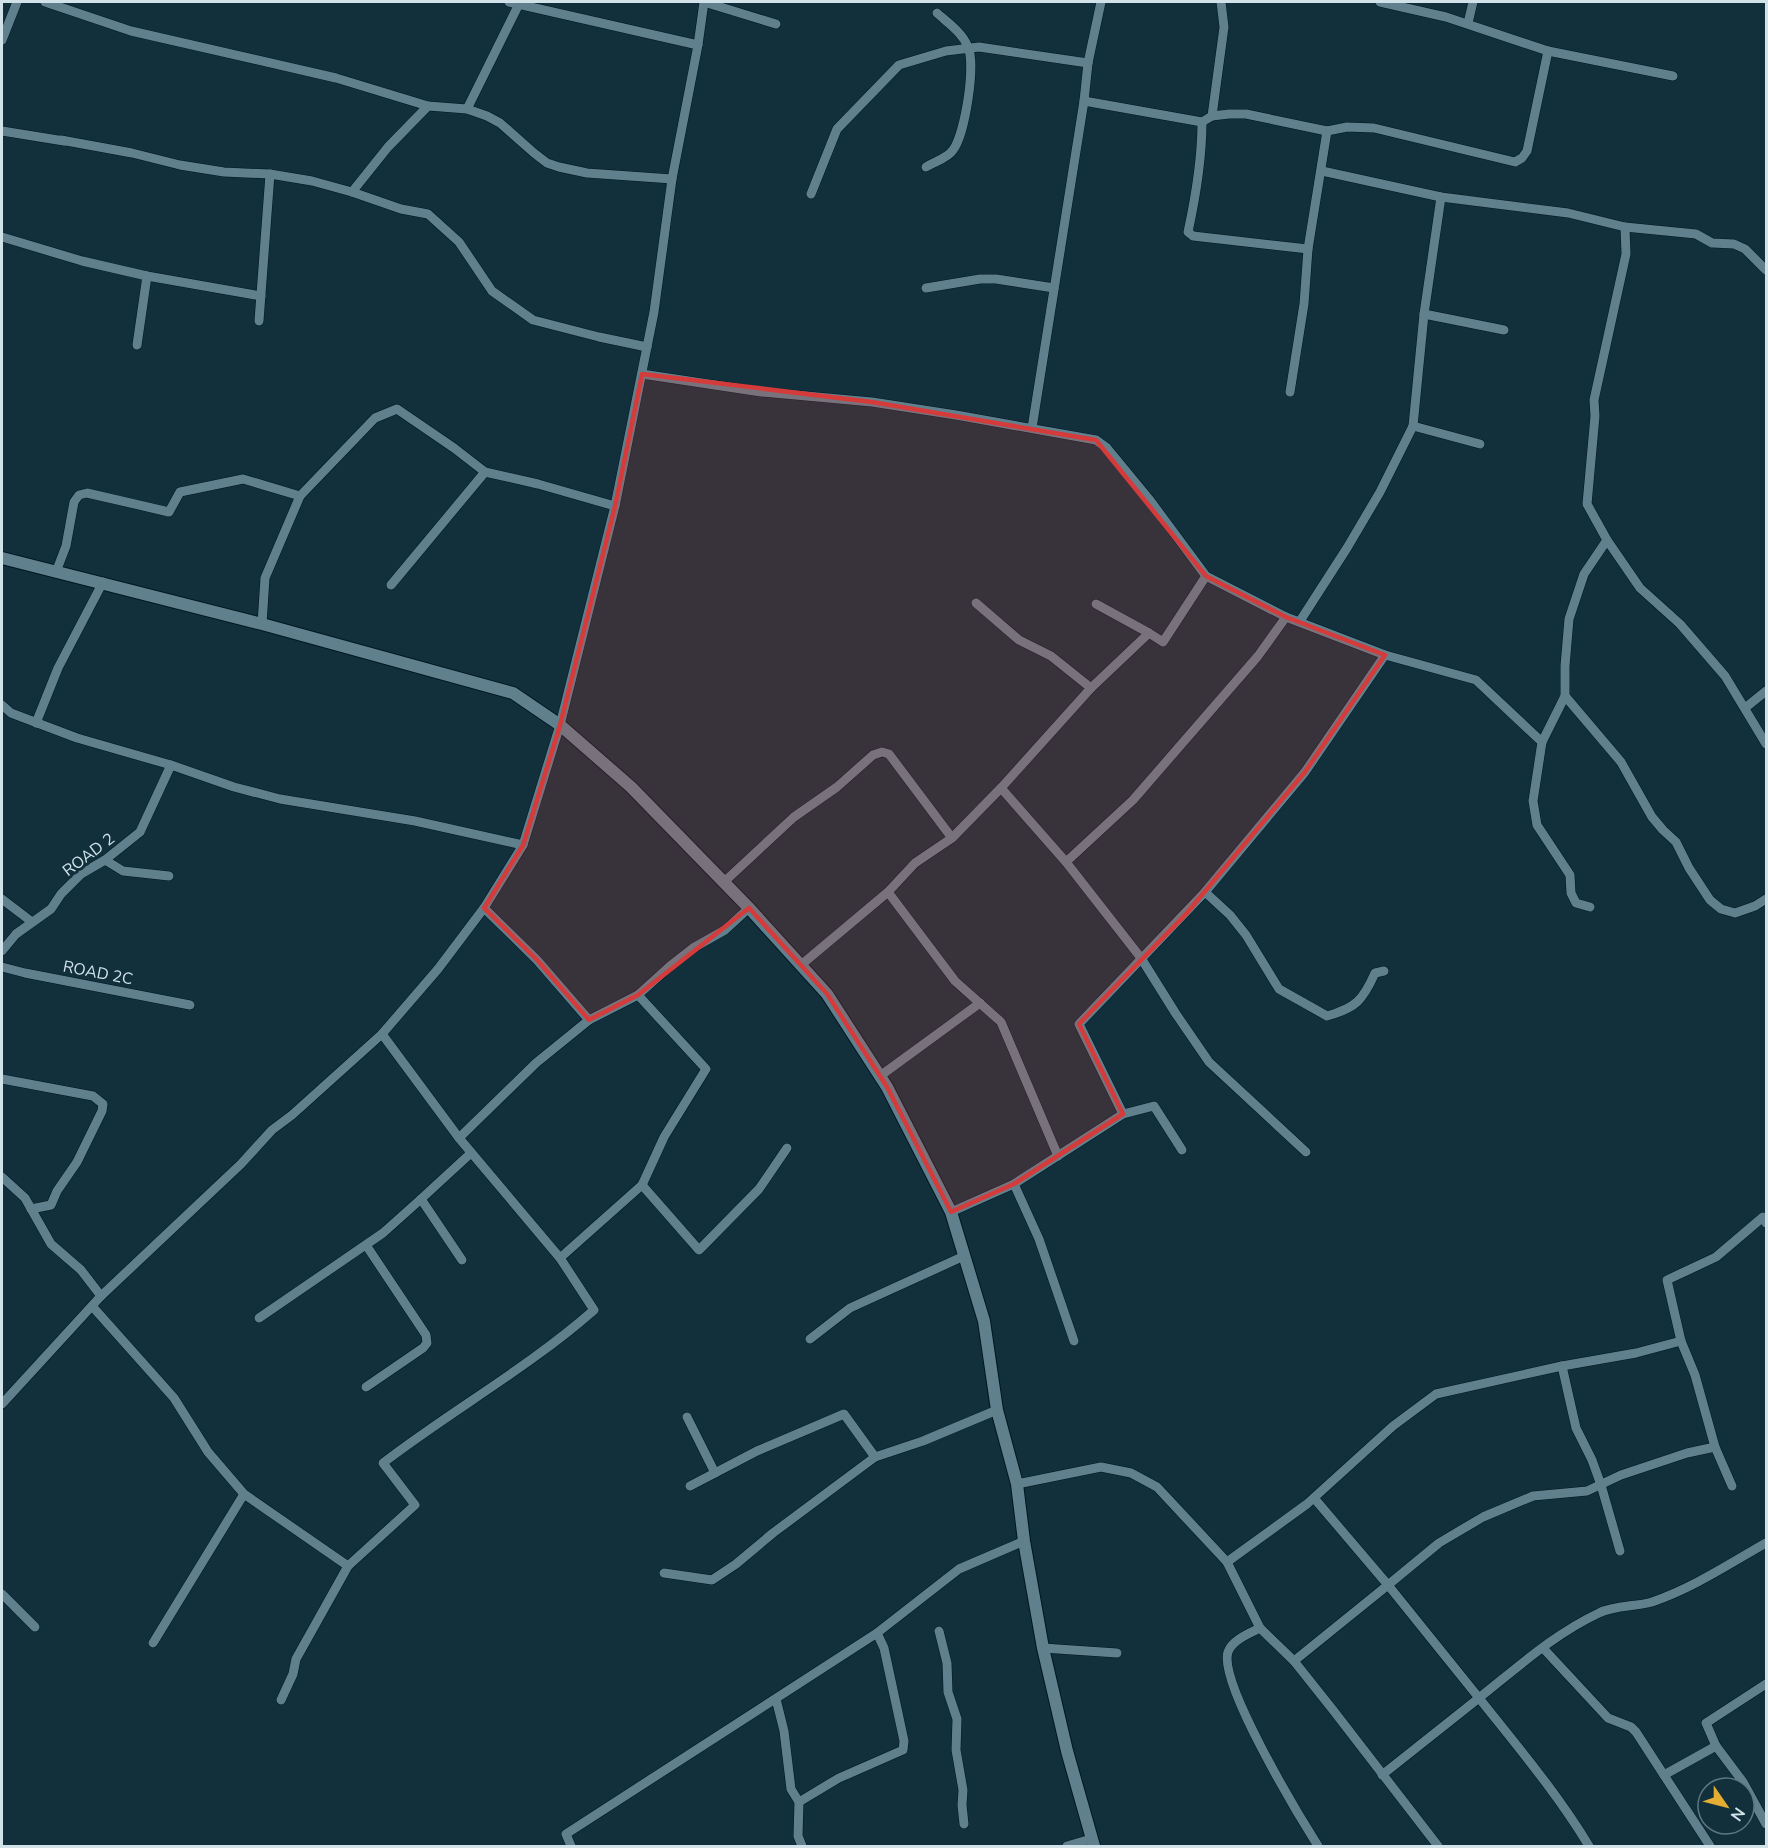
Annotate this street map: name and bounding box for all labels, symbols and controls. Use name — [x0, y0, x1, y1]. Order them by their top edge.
street label: ROAD 2 — [58, 828, 119, 882]
street label: ROAD 2C — [61, 955, 135, 991]
north arrow — [1696, 1776, 1756, 1836]
text: N — [1725, 1803, 1750, 1825]

